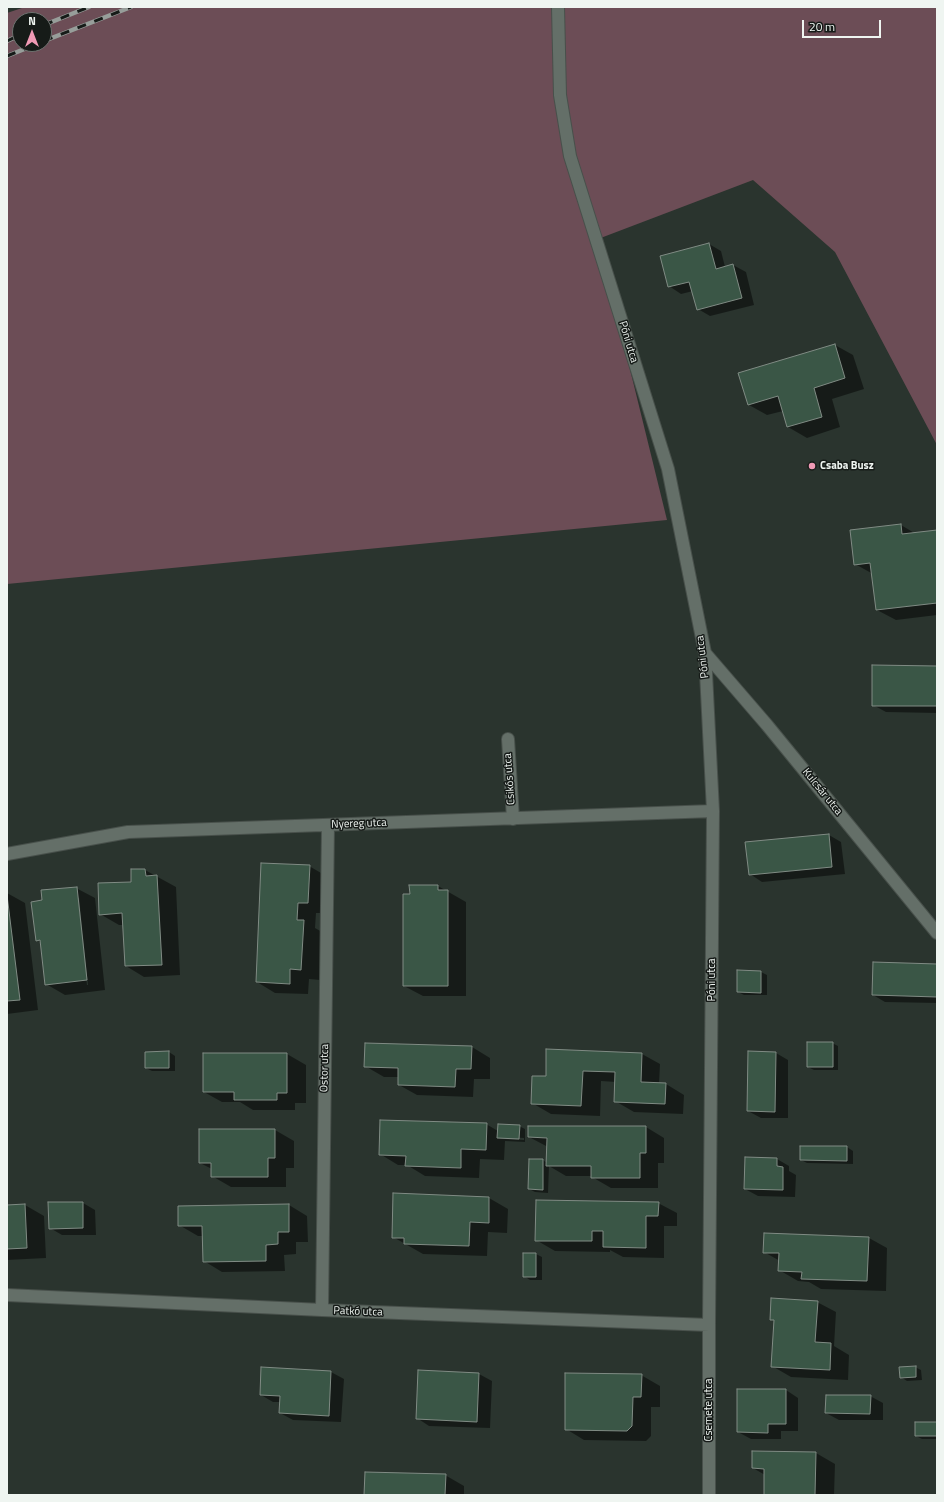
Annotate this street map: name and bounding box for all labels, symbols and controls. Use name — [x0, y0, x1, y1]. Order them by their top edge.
north arrow — [12, 12, 52, 52]
scale bar — [804, 12, 883, 38]
text: N — [28, 13, 36, 29]
text: 20 m — [809, 17, 835, 36]
street label: Póni utca — [615, 319, 641, 365]
place label: Csaba Busz — [820, 459, 874, 473]
marker: Csaba Busz — [807, 461, 817, 471]
street label: Póni utca — [694, 635, 712, 679]
street label: Csikós utca — [502, 753, 518, 805]
street label: Kulcsár utca — [799, 766, 845, 818]
street label: Nyereg utca — [331, 816, 387, 832]
street label: Póni utca — [705, 958, 719, 1002]
street label: Ostor utca — [318, 1044, 332, 1092]
street label: Patkó utca — [333, 1305, 383, 1319]
street label: Csemete utca — [702, 1378, 716, 1442]

